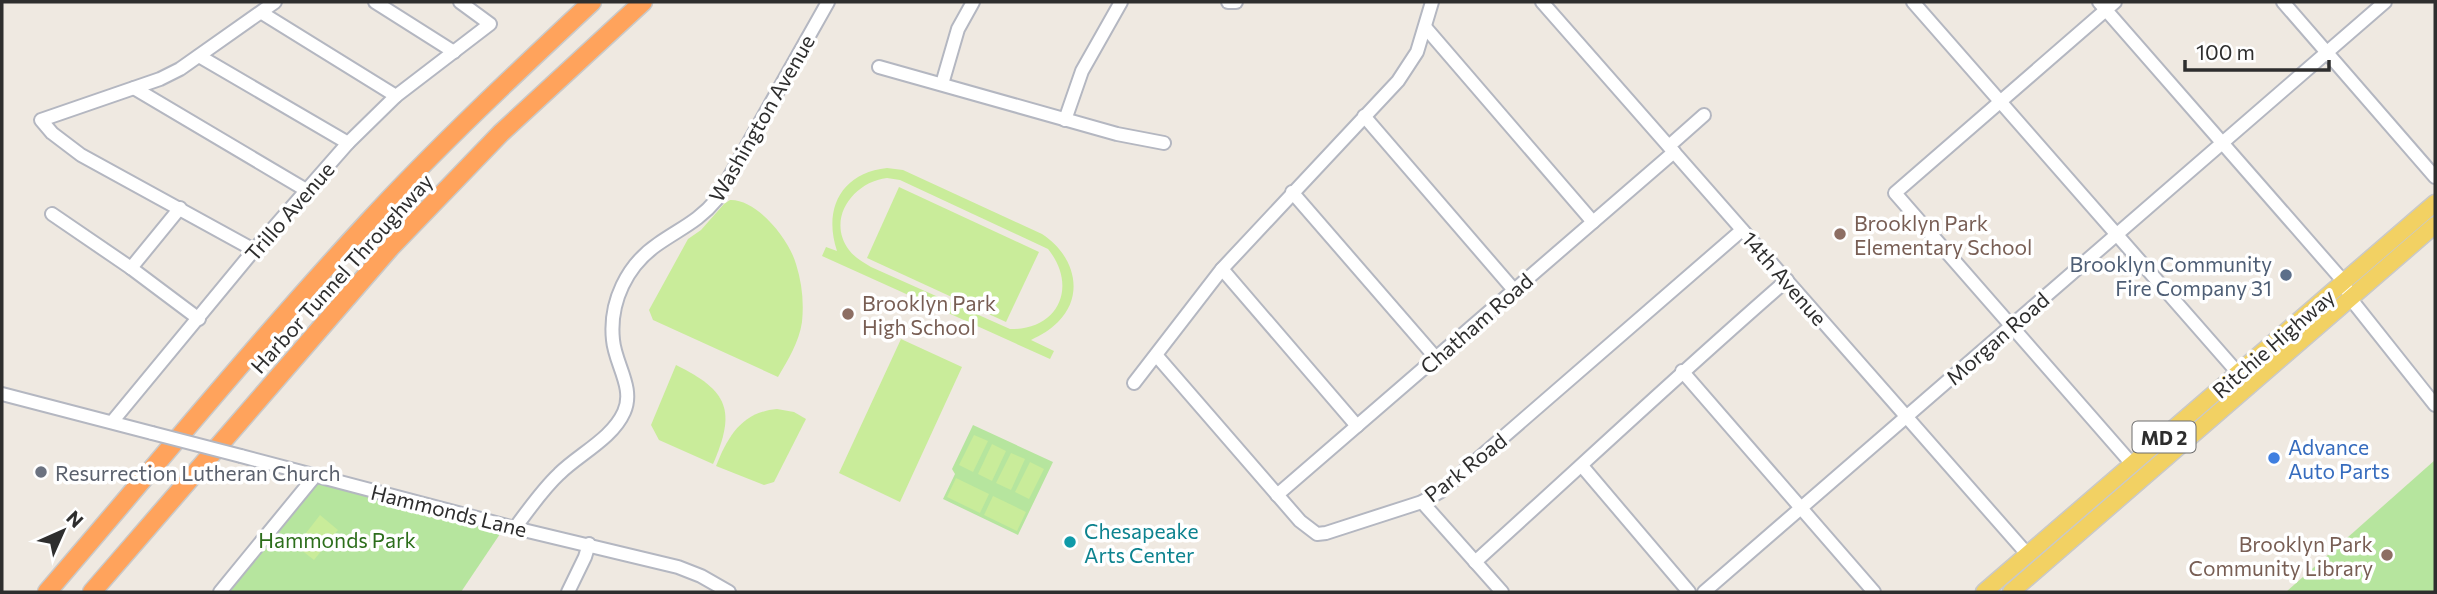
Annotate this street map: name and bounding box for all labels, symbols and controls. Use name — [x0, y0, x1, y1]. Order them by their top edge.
scale bar — [2185, 28, 2328, 72]
street label: Washington Avenue — [703, 30, 819, 206]
text: 100 m — [2196, 39, 2255, 64]
street label: Trillo Avenue — [239, 156, 339, 266]
street label: Harbor Tunnel Throughway — [245, 168, 437, 378]
place label: Brooklyn Park Elementary School — [1854, 210, 2032, 259]
street label: 14th Avenue — [1737, 226, 1833, 330]
marker: Brooklyn Park Elementary School — [1832, 226, 1848, 242]
place label: Brooklyn Community Fire Company 31 — [2069, 251, 2272, 300]
marker: Brooklyn Community Fire Company 31 — [2278, 267, 2294, 283]
street label: Chatham Road — [1415, 268, 1537, 378]
street label: Ritchie Highway — [2207, 283, 2339, 403]
street label: Morgan Road — [1940, 286, 2054, 390]
place label: Brooklyn Park High School — [862, 290, 996, 339]
marker: Brooklyn Park High School — [840, 306, 856, 322]
road number: MD 2 — [2132, 422, 2196, 452]
street label: Park Road — [1419, 427, 1511, 507]
place label: Advance Auto Parts — [2288, 434, 2390, 483]
marker: Advance Auto Parts — [2266, 450, 2282, 466]
place label: Resurrection Lutheran Church — [55, 460, 341, 485]
marker: Resurrection Lutheran Church — [33, 464, 49, 480]
street label: Hammonds Lane — [368, 479, 530, 541]
north arrow — [28, 496, 98, 566]
text: N — [62, 505, 89, 532]
place label: Chesapeake Arts Center — [1084, 518, 1199, 567]
park label: Hammonds Park — [258, 527, 416, 552]
place label: Brooklyn Park Community Library — [2189, 531, 2373, 580]
marker: Chesapeake Arts Center — [1062, 534, 1078, 550]
marker: Brooklyn Park Community Library — [2379, 547, 2395, 563]

